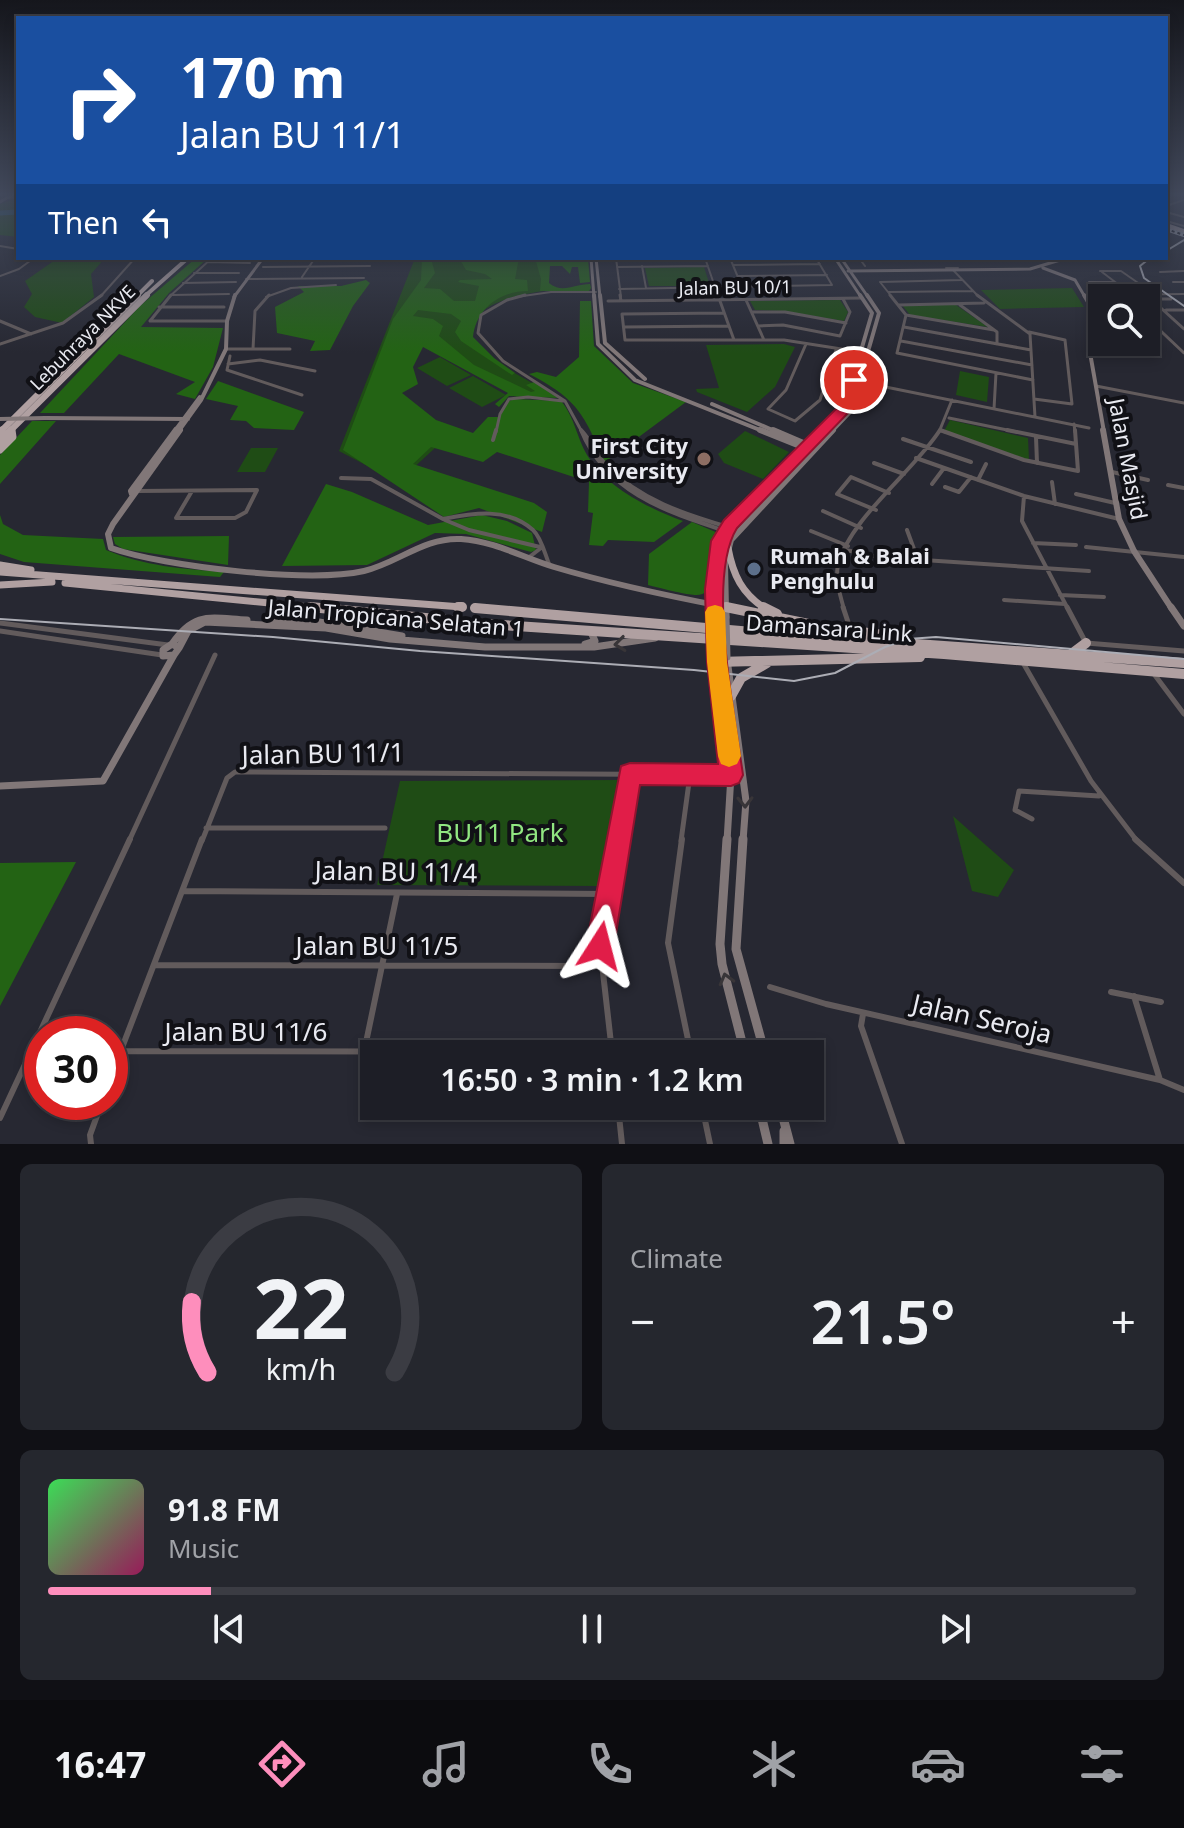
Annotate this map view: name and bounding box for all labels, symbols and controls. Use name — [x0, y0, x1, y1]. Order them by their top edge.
text: 170 m — [180, 38, 345, 114]
icon: right — [48, 48, 152, 152]
text: Jalan BU 11/1 — [180, 110, 405, 159]
icon: left — [135, 200, 179, 244]
text: Then — [48, 202, 119, 243]
street label: Jalan BU 10/1 — [676, 274, 792, 300]
street label: Lebuhraya NKVE — [24, 279, 140, 395]
map controls — [1088, 284, 1160, 356]
button: search — [1088, 284, 1160, 356]
pin — [820, 346, 888, 414]
icon: arrive — [832, 358, 876, 402]
street label: Jalan Masjid — [1102, 393, 1155, 522]
place label: First City University — [575, 430, 688, 485]
marker: First City University — [695, 450, 713, 468]
place label: Rumah & Balai Penghulu — [770, 540, 930, 595]
marker: Rumah & Balai Penghulu — [745, 560, 763, 578]
street label: Jalan Tropicana Selatan 1 — [265, 591, 526, 643]
street label: Damansara Link — [745, 606, 914, 648]
one-way arrow — [613, 635, 627, 652]
street label: Jalan BU 11/1 — [238, 734, 405, 772]
one-way arrow — [736, 797, 754, 809]
park label: BU11 Park — [436, 814, 564, 850]
street label: Jalan BU 11/4 — [311, 852, 478, 890]
position arrow — [558, 904, 642, 988]
street label: Jalan BU 11/5 — [293, 927, 458, 963]
one-way arrow — [718, 972, 735, 986]
street label: Jalan Seroja — [906, 984, 1055, 1052]
street label: Jalan BU 11/6 — [162, 1013, 327, 1049]
speed limit sign: 30 — [24, 1016, 128, 1120]
text: 16:50 · 3 min · 1.2 km — [441, 1059, 743, 1100]
text: Climate — [630, 1240, 723, 1276]
text: 22 — [253, 1250, 349, 1363]
text: 21.5° — [810, 1280, 956, 1362]
text: − — [630, 1291, 655, 1351]
text: + — [1111, 1291, 1136, 1351]
text: km/h — [266, 1349, 336, 1388]
text: 91.8 FM — [168, 1489, 280, 1530]
text: Music — [168, 1530, 239, 1566]
icon: previous — [207, 1607, 251, 1651]
icon: pause — [570, 1607, 614, 1651]
icon: next — [933, 1607, 977, 1651]
icon: directions — [254, 1736, 310, 1792]
icon: music — [418, 1736, 474, 1792]
icon: phone — [582, 1736, 638, 1792]
icon: climate — [746, 1736, 802, 1792]
icon: car — [910, 1736, 966, 1792]
icon: filters — [1074, 1736, 1130, 1792]
text: 16:47 — [54, 1740, 146, 1789]

